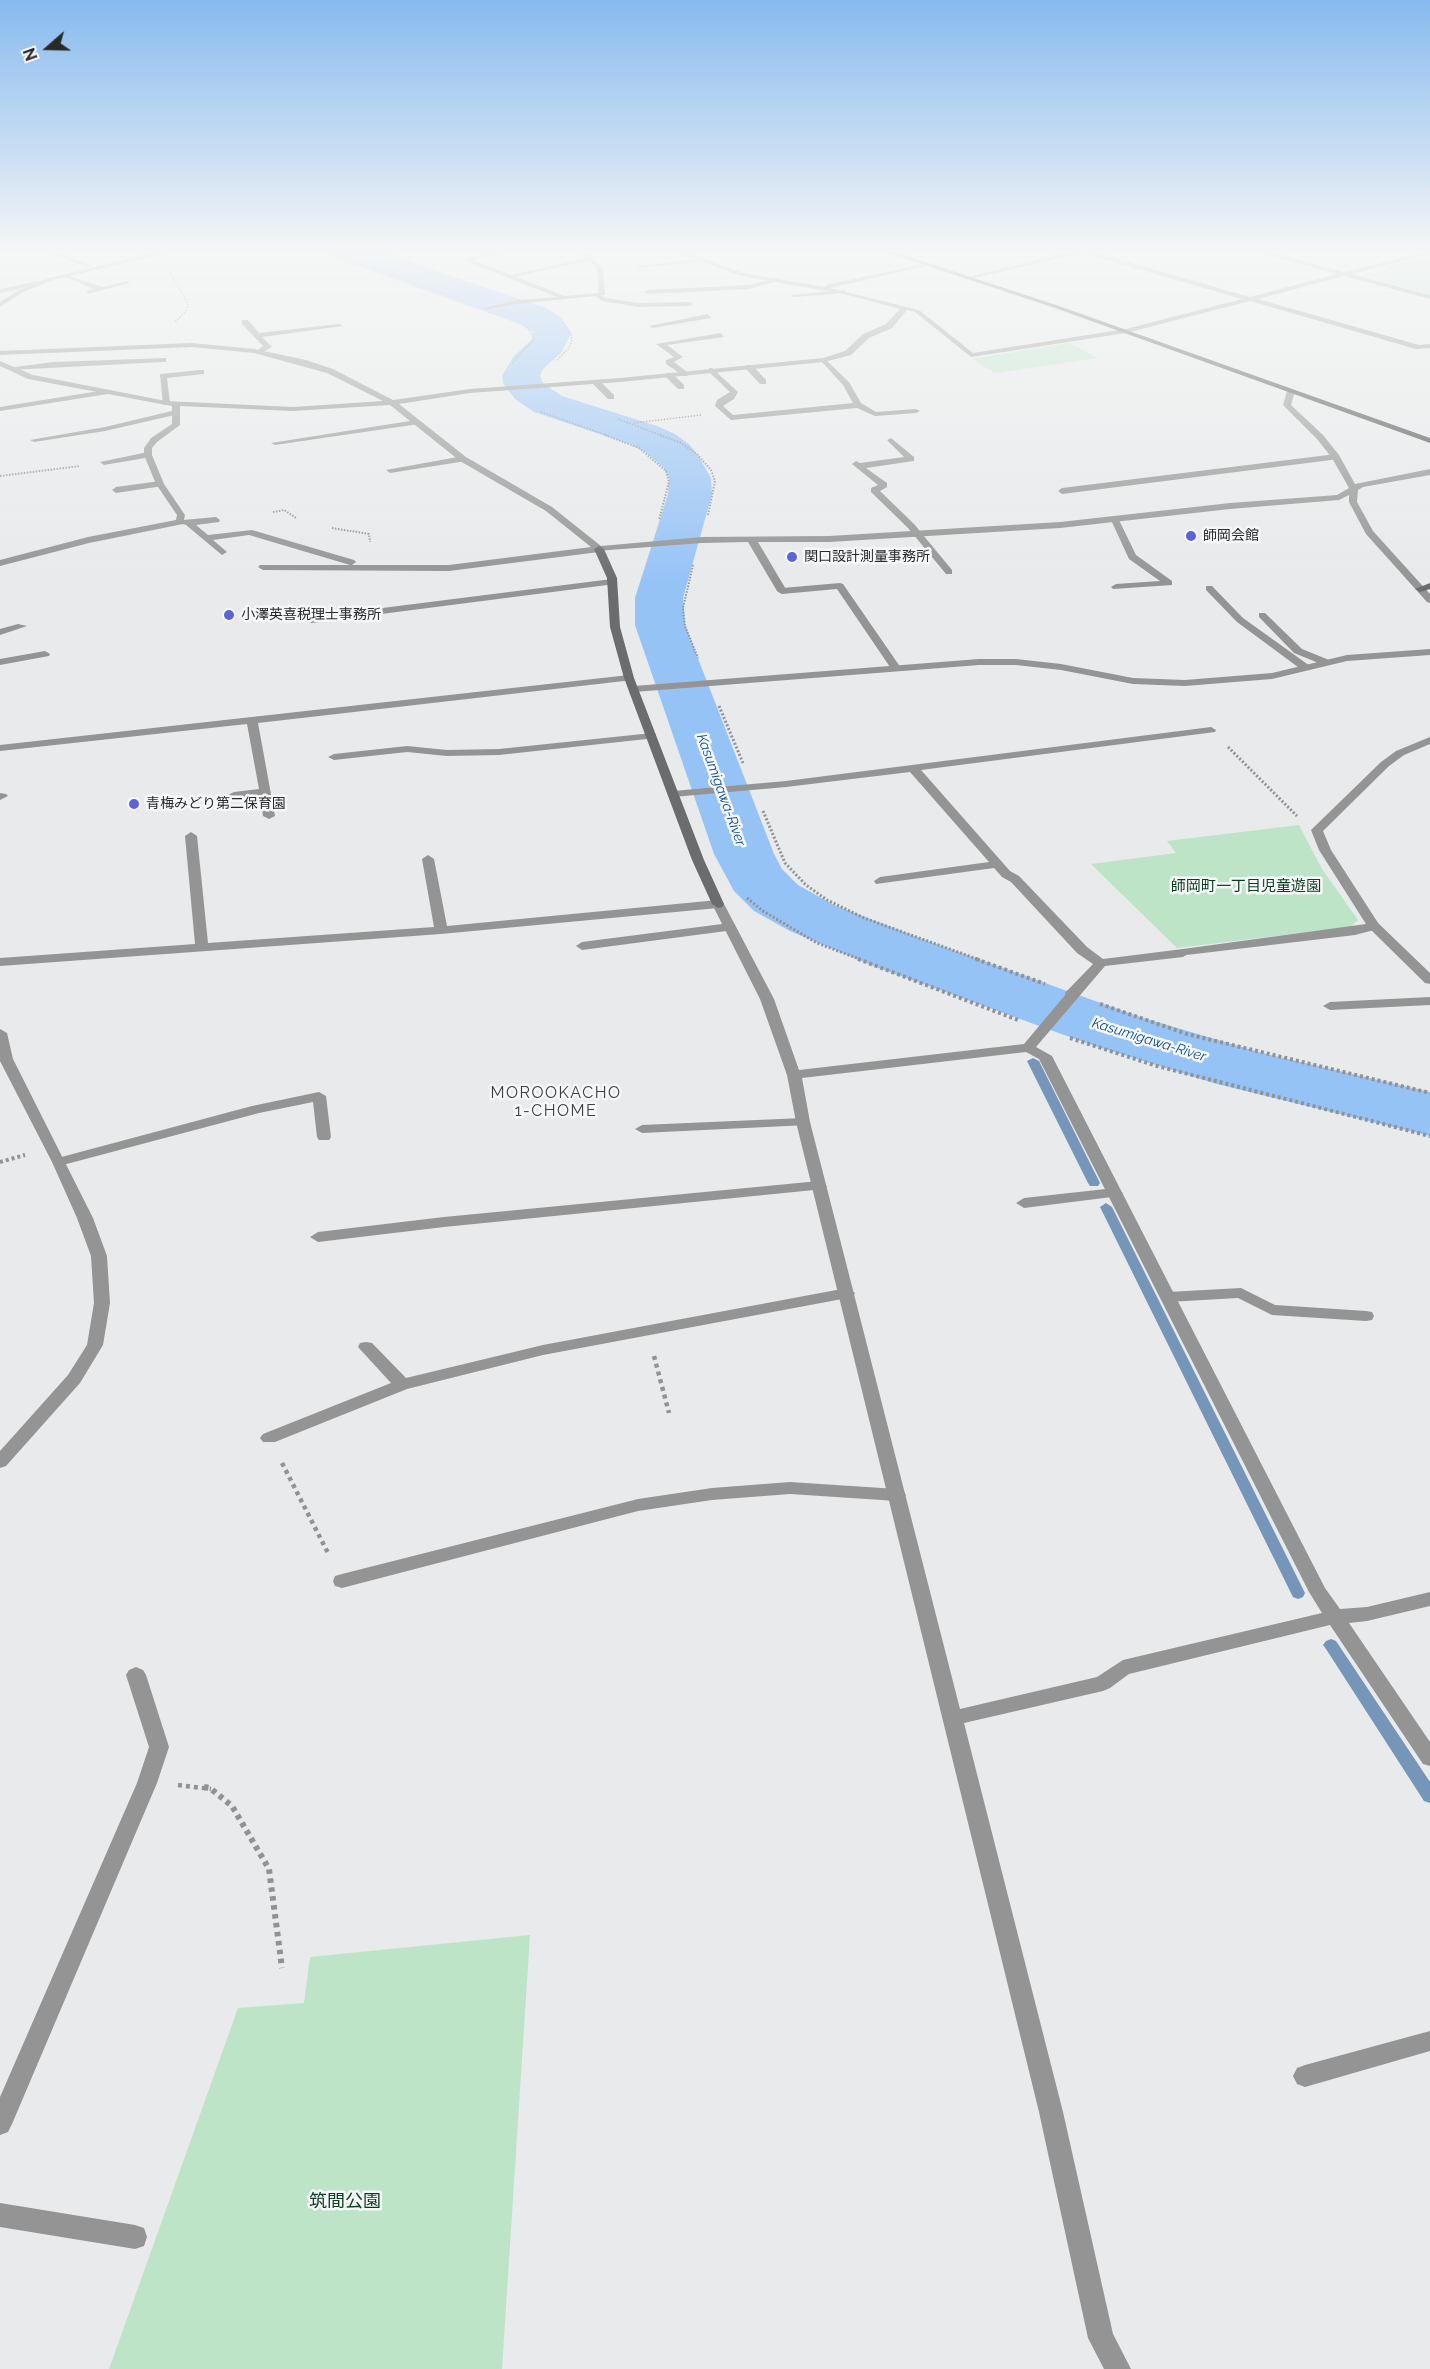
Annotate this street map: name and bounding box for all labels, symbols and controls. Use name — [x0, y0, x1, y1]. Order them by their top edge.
north arrow — [18, 18, 78, 78]
text: N — [20, 45, 42, 63]
place label: 師岡会館 — [1203, 528, 1259, 544]
marker: 師岡会館 — [1184, 529, 1198, 543]
place label: 関口設計測量事務所 — [804, 549, 930, 565]
marker: 関口設計測量事務所 — [785, 550, 799, 564]
place label: 小澤英喜税理士事務所 — [241, 607, 381, 623]
marker: 小澤英喜税理士事務所 — [222, 608, 236, 622]
water label: Kasumigawa-River — [693, 732, 749, 848]
place label: 青梅みどり第二保育園 — [146, 796, 286, 812]
marker: 青梅みどり第二保育園 — [127, 797, 141, 811]
park label: 師岡町一丁目児童遊園 — [1171, 877, 1321, 895]
water label: Kasumigawa-River — [1090, 1015, 1208, 1065]
district label: MOROOKACHO 1-CHOME — [490, 1083, 622, 1121]
park label: 筑間公園 — [309, 2191, 381, 2213]

